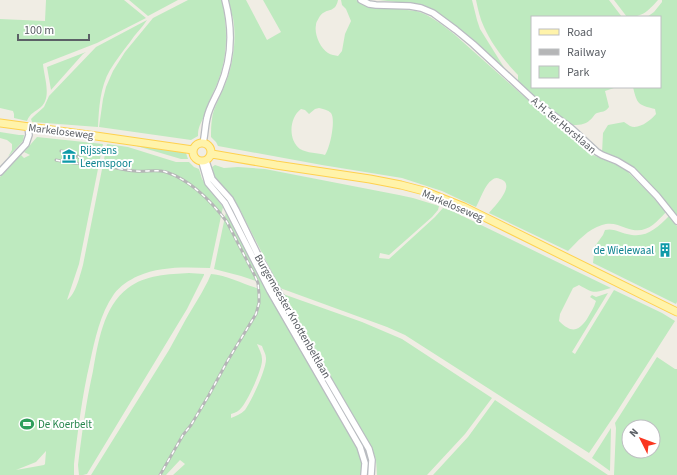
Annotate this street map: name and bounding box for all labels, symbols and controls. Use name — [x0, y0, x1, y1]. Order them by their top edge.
scale bar — [18, 16, 89, 42]
legend — [531, 16, 661, 88]
text: 100 m — [24, 22, 54, 39]
text: Road — [567, 24, 593, 41]
text: Railway — [567, 44, 606, 61]
text: Park — [567, 64, 589, 81]
street label: A.H. ter Horstlaan — [528, 94, 599, 157]
street label: Markeloseweg — [27, 120, 95, 143]
place label: Rijssens Leemspoor — [80, 143, 132, 171]
museum icon: Rijssens Leemspoor — [61, 148, 77, 164]
street label: Markeloseweg — [420, 186, 486, 225]
building icon: de Wielewaal — [657, 242, 673, 258]
place label: de Wielewaal — [593, 243, 654, 258]
street label: Burgemeester Knottenbeltlaan — [251, 251, 334, 381]
sports icon: De Koerbelt — [19, 416, 35, 432]
place label: De Koerbelt — [38, 417, 92, 432]
north arrow — [621, 419, 661, 459]
text: N — [626, 425, 642, 440]

